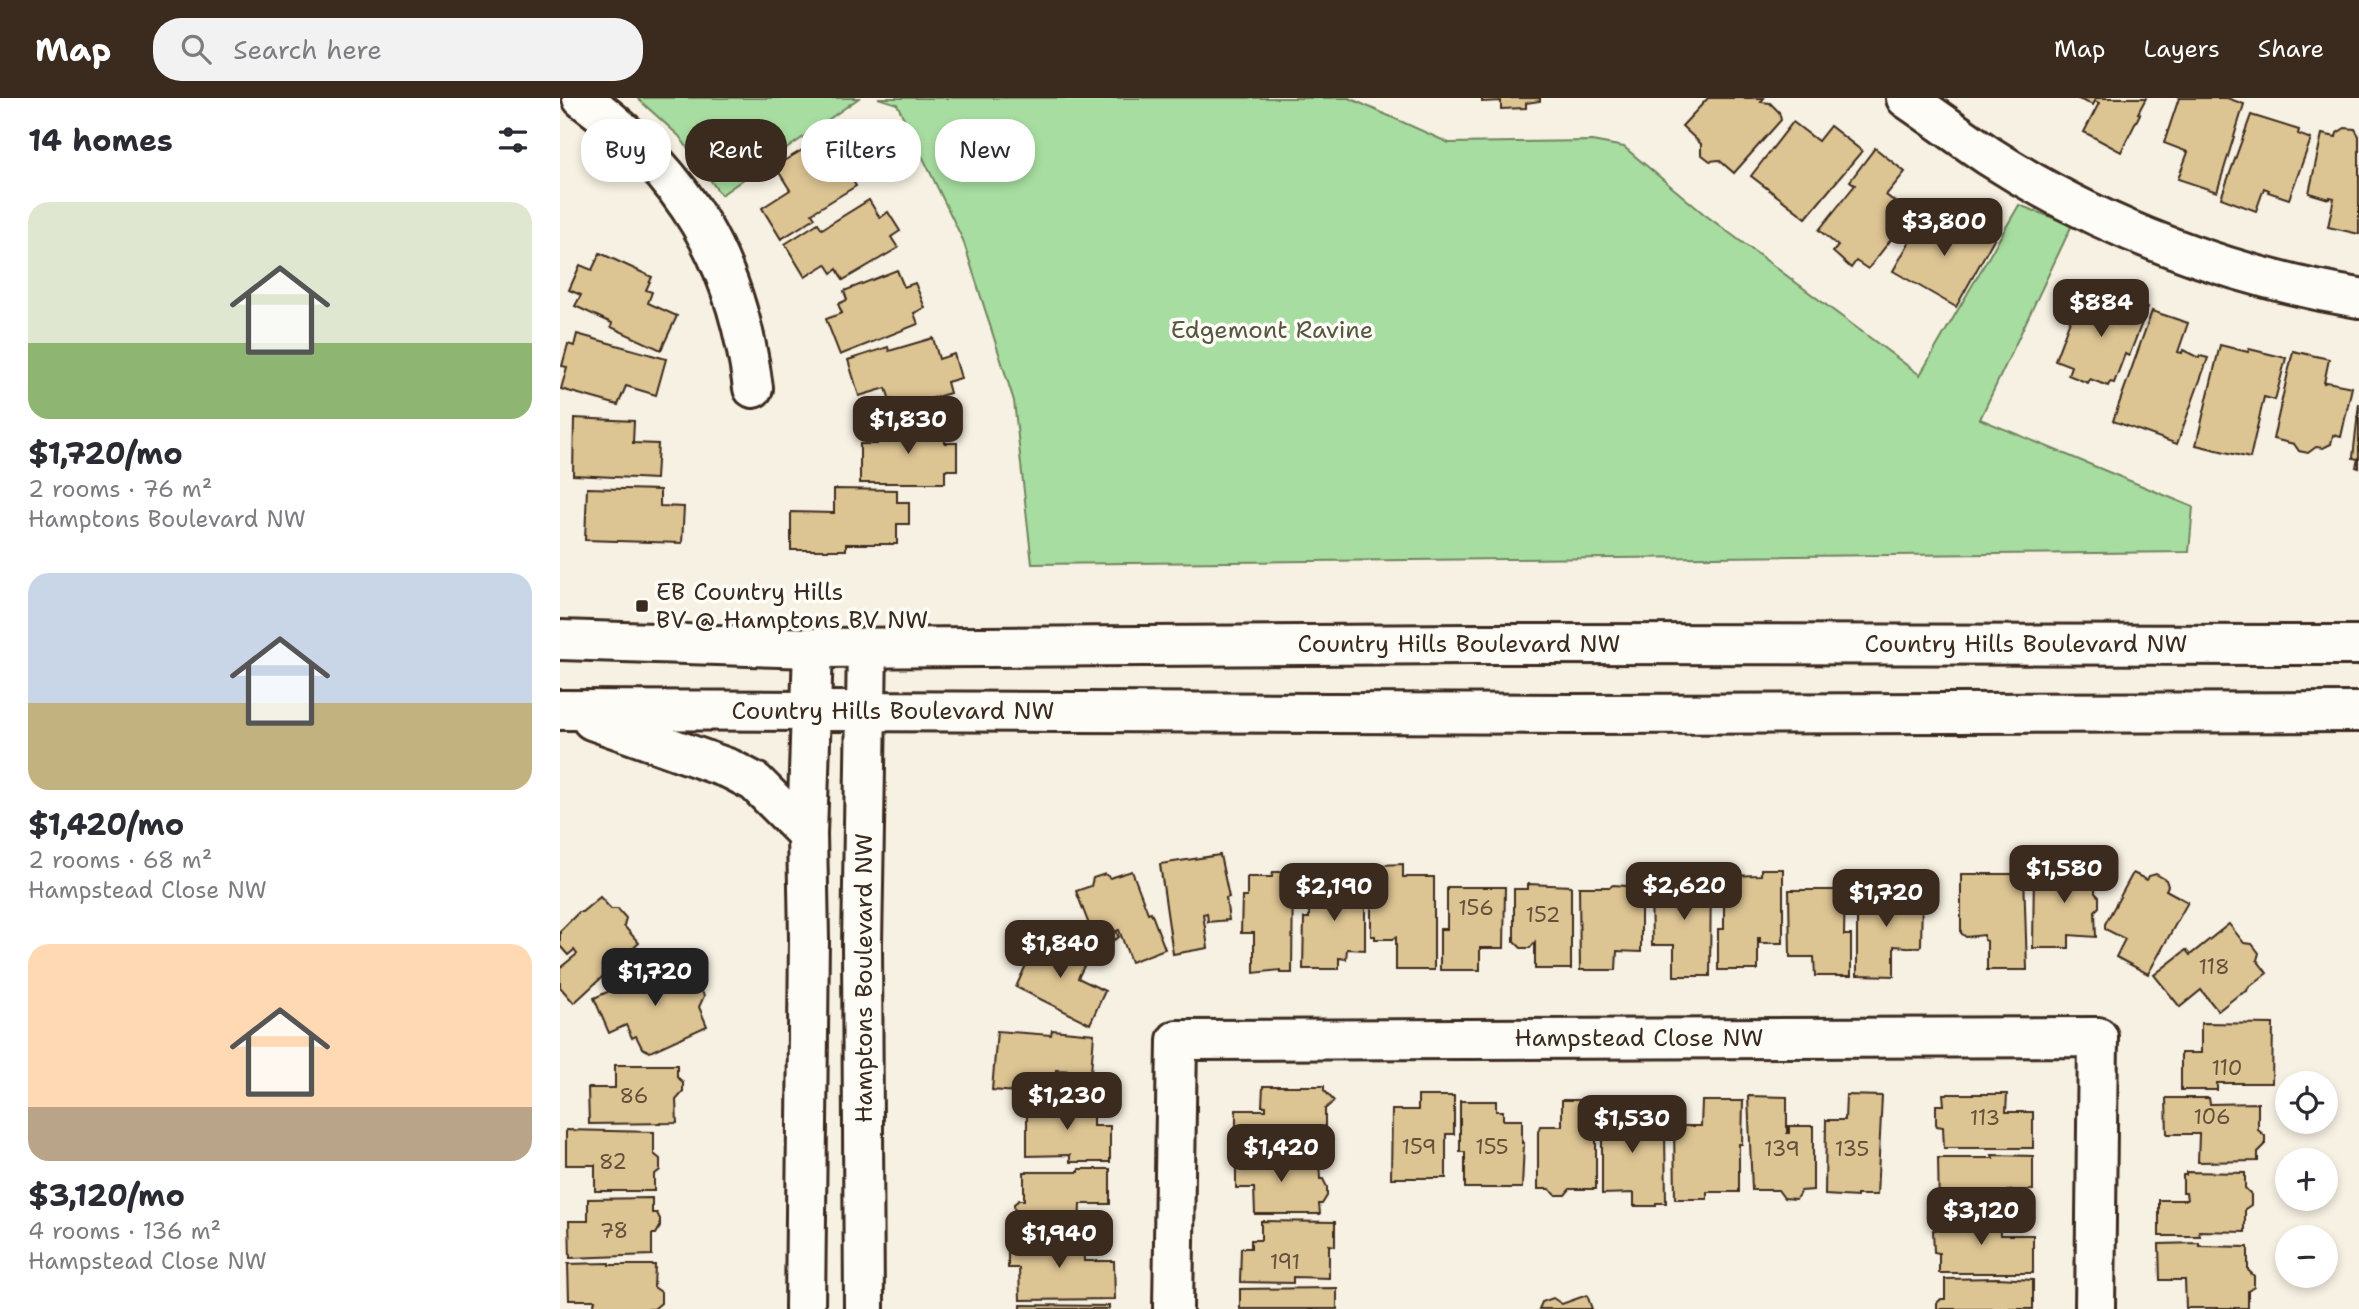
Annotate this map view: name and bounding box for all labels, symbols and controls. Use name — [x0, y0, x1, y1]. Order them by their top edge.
search box — [153, 18, 643, 81]
text: Map — [35, 27, 111, 72]
icon: search — [177, 30, 215, 68]
text: Search here — [233, 32, 382, 67]
text: Map — [2054, 33, 2105, 65]
text: Layers — [2143, 33, 2220, 65]
text: Share — [2258, 33, 2324, 65]
chip: Buy — [581, 119, 671, 182]
chip: Rent — [685, 119, 787, 182]
chip: Filters — [801, 119, 921, 182]
chip: New — [935, 119, 1035, 182]
text: 14 homes — [28, 120, 173, 161]
icon: filters — [494, 121, 532, 159]
pin: $3,800 — [1887, 198, 2001, 258]
text: $3,800 — [1901, 206, 1987, 236]
icon: home — [217, 247, 343, 373]
pin: $884 — [2060, 280, 2142, 339]
text: $884 — [2069, 287, 2133, 317]
park label: Edgemont Ravine — [1171, 314, 1373, 346]
pin: $1,830 — [851, 396, 965, 456]
text: $1,830 — [869, 404, 947, 434]
text: $1,720/mo — [28, 433, 183, 474]
text: 2 rooms · 76 m² — [28, 474, 212, 504]
text: Hamptons Boulevard NW — [28, 504, 306, 534]
place label: EB Country Hills BV @ Hamptons BV NW — [656, 576, 928, 636]
marker: EB Country Hills BV @ Hamptons BV NW — [634, 598, 650, 614]
icon: home — [217, 618, 343, 744]
street label: Country Hills Boulevard NW — [1298, 628, 1620, 660]
street label: Country Hills Boulevard NW — [1865, 628, 2187, 660]
street label: Country Hills Boulevard NW — [732, 695, 1054, 727]
text: $1,420/mo — [28, 804, 184, 845]
street label: Hamptons Boulevard NW — [848, 833, 880, 1123]
text: 2 rooms · 68 m² — [28, 845, 212, 875]
pin: $1,580 — [2007, 846, 2121, 905]
text: $1,580 — [2025, 853, 2103, 883]
pin: $2,620 — [1627, 862, 1741, 922]
pin: $2,190 — [1277, 864, 1391, 923]
text: $2,620 — [1642, 870, 1726, 900]
pin: $1,720 — [1829, 870, 1943, 929]
text: $2,190 — [1295, 871, 1373, 901]
text: Hampstead Close NW — [28, 875, 267, 905]
text: $1,720 — [1849, 877, 1923, 907]
house number: 156 — [1458, 894, 1494, 922]
house number: 152 — [1526, 901, 1560, 929]
pin: $1,840 — [1003, 920, 1117, 980]
text: $1,840 — [1021, 928, 1099, 958]
pin: $1,720 — [598, 948, 712, 1008]
house number: 118 — [2198, 953, 2230, 981]
text: $1,720 — [618, 956, 692, 986]
icon: home — [217, 989, 343, 1115]
street label: Hampstead Close NW — [1514, 1022, 1764, 1054]
house number: 110 — [2212, 1054, 2242, 1082]
map controls — [2275, 1071, 2338, 1288]
button: locate — [2275, 1071, 2338, 1134]
pin: $1,230 — [1010, 1072, 1124, 1132]
text: $1,230 — [1028, 1080, 1106, 1110]
house number: 86 — [620, 1082, 648, 1110]
pin: $1,530 — [1575, 1096, 1689, 1155]
text: $1,530 — [1594, 1103, 1670, 1133]
house number: 106 — [2193, 1103, 2231, 1131]
house number: 113 — [1970, 1104, 2000, 1132]
pin: $1,420 — [1224, 1124, 1338, 1184]
text: $1,420 — [1243, 1132, 1319, 1162]
house number: 159 — [1402, 1133, 1437, 1161]
house number: 155 — [1475, 1133, 1509, 1161]
house number: 139 — [1764, 1135, 1800, 1163]
house number: 135 — [1835, 1135, 1869, 1163]
house number: 82 — [599, 1148, 627, 1176]
button: + — [2275, 1148, 2338, 1211]
text: $3,120/mo — [28, 1175, 185, 1216]
pin: $3,120 — [1924, 1188, 2038, 1247]
text: $3,120 — [1943, 1195, 2019, 1225]
pin: $1,940 — [1002, 1210, 1116, 1270]
text: 4 rooms · 136 m² — [28, 1216, 221, 1246]
house number: 78 — [600, 1217, 628, 1245]
text: $1,940 — [1021, 1218, 1097, 1248]
button: − — [2275, 1225, 2338, 1288]
text: Hampstead Close NW — [28, 1246, 267, 1276]
house number: 191 — [1270, 1248, 1300, 1276]

